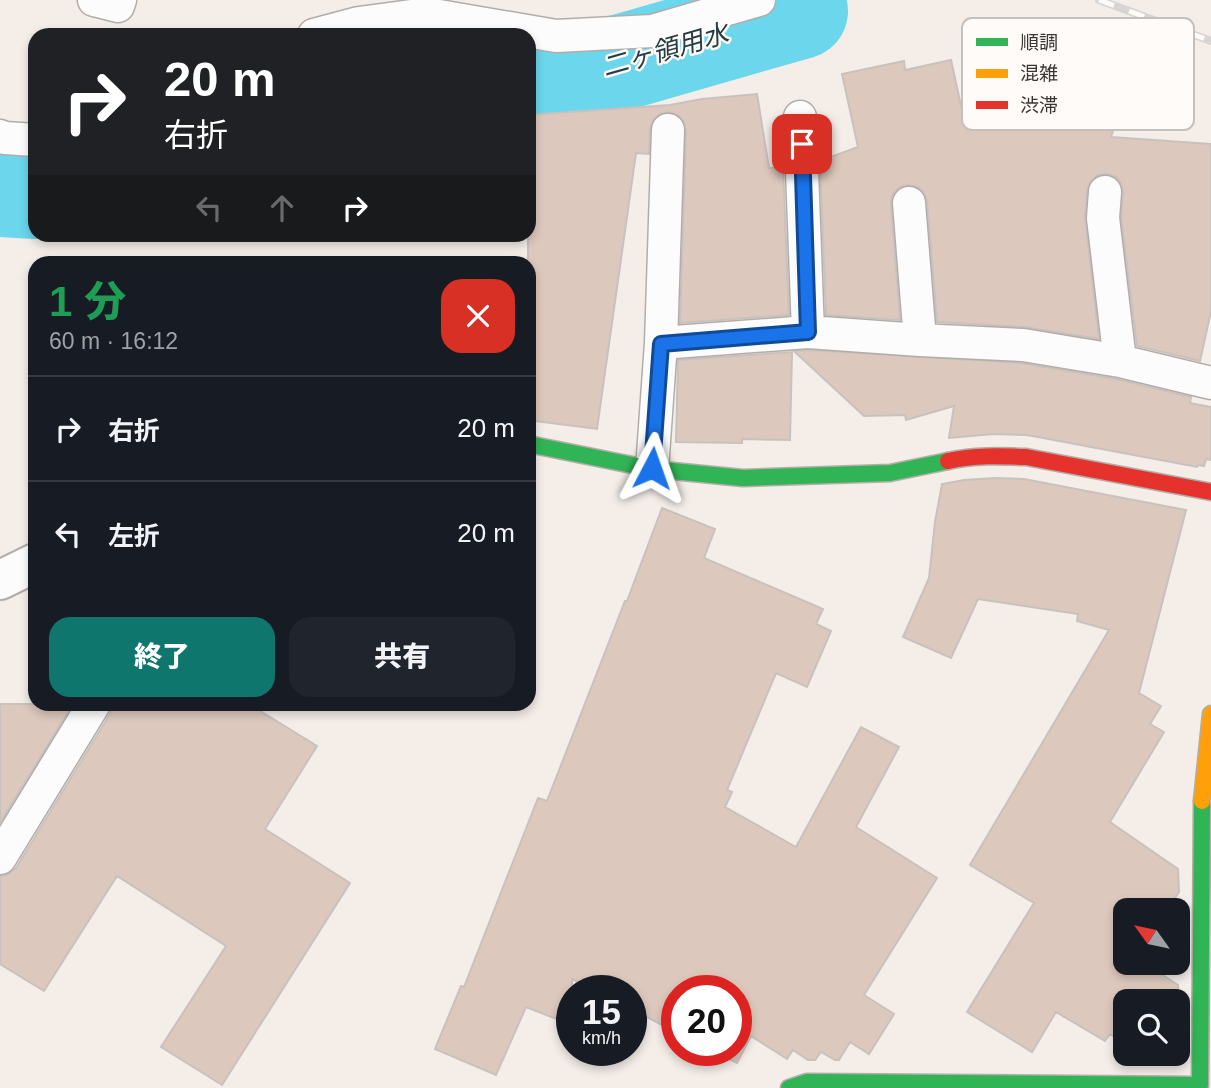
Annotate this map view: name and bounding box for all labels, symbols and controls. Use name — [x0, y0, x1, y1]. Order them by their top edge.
water label: 二ヶ領用水 — [598, 17, 734, 82]
legend — [962, 18, 1194, 130]
text: 順調 — [1020, 32, 1058, 53]
text: 20 m — [164, 52, 276, 106]
icon: right — [49, 56, 140, 147]
text: 混雑 — [1020, 63, 1058, 84]
text: 渋滞 — [1020, 95, 1058, 116]
pin — [772, 114, 832, 174]
text: 右折 — [164, 117, 228, 153]
icon: arrive — [783, 125, 821, 163]
icon: left — [190, 189, 228, 227]
icon: ahead — [263, 189, 301, 227]
icon: right — [336, 189, 374, 227]
text: 1 分 — [49, 278, 126, 325]
button: close — [441, 279, 515, 353]
text: 60 m · 16:12 — [49, 328, 178, 354]
icon: right — [49, 410, 87, 448]
text: 20 m — [457, 413, 515, 443]
text: 右折 — [108, 416, 160, 446]
position arrow — [615, 431, 689, 505]
icon: left — [49, 515, 87, 553]
text: 20 m — [457, 518, 515, 548]
text: 左折 — [108, 521, 160, 551]
button: 終了 — [49, 617, 275, 697]
button: 共有 — [289, 617, 515, 697]
north arrow — [1113, 898, 1190, 975]
map controls — [1113, 898, 1190, 1066]
speed limit sign: 20 — [661, 975, 752, 1066]
button: search — [1113, 989, 1190, 1066]
text: 15 — [582, 992, 621, 1031]
text: km/h — [582, 1028, 621, 1048]

